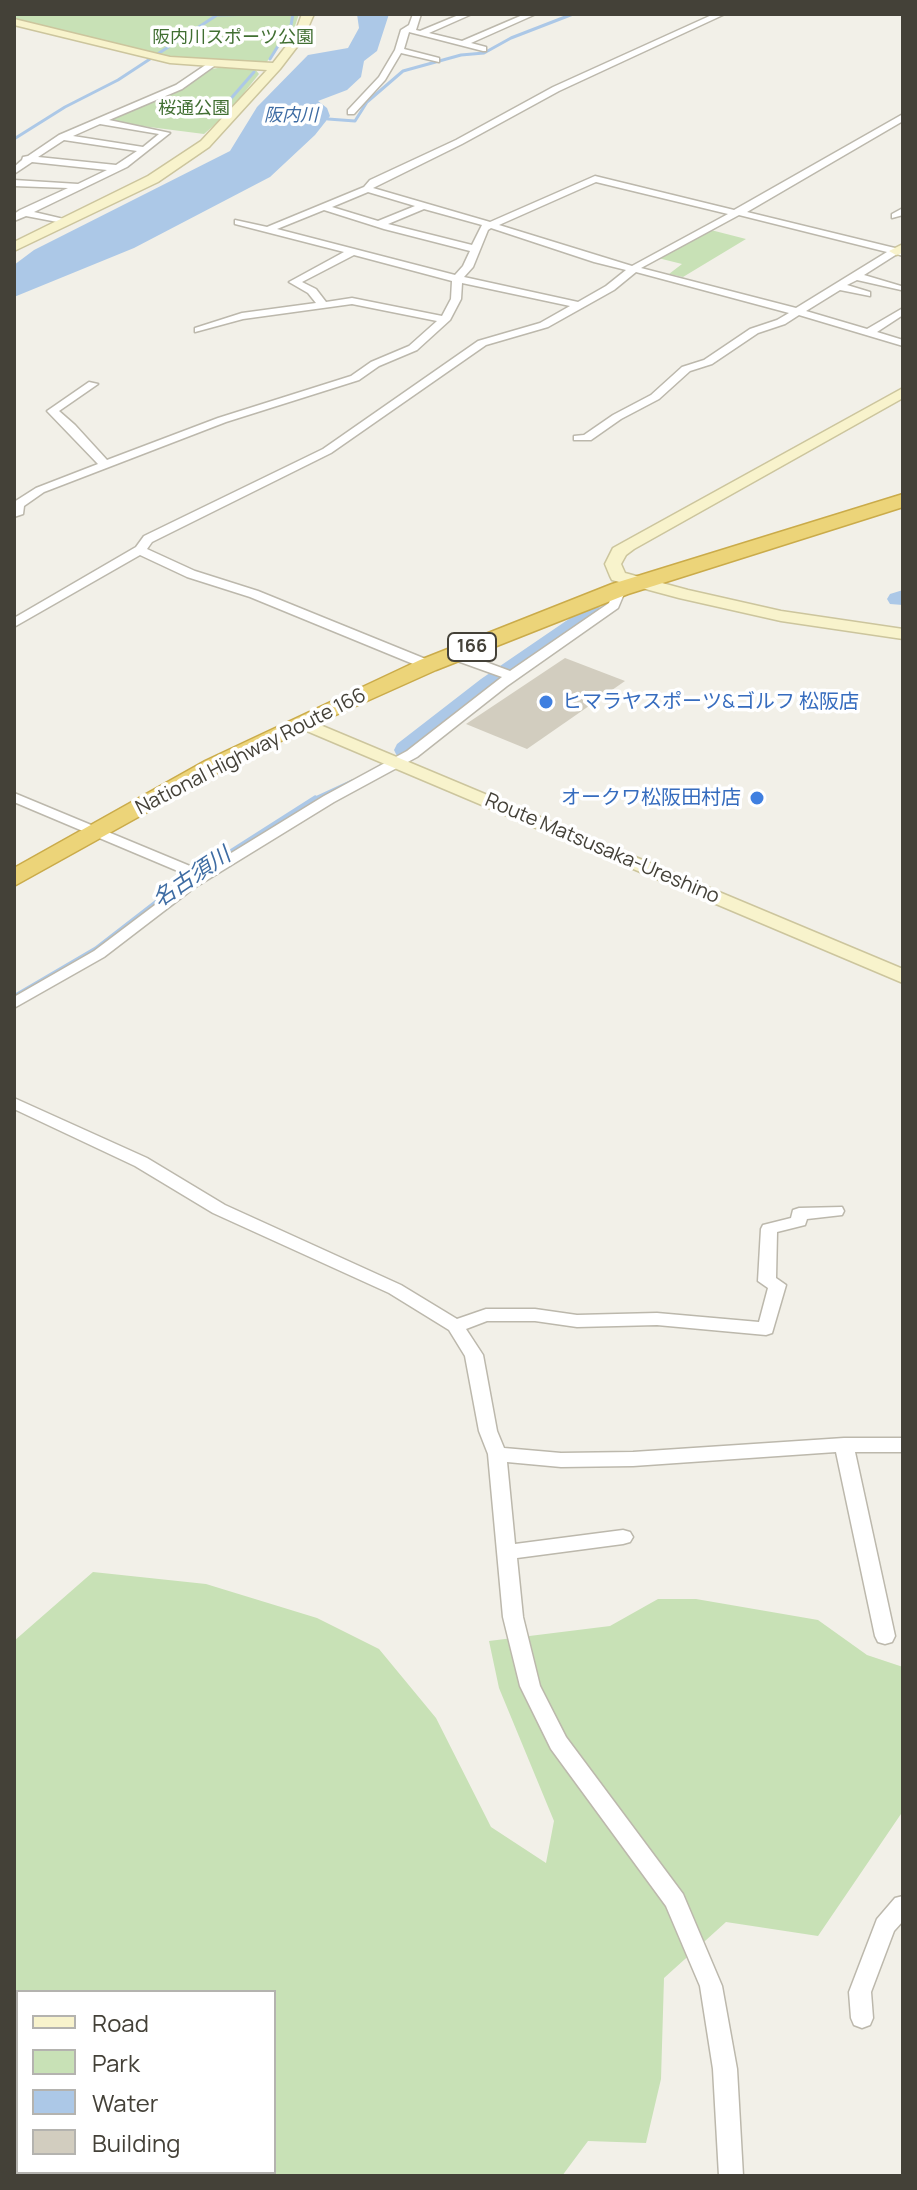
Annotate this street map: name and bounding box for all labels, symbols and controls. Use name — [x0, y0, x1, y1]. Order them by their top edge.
park label: 阪内川スポーツ公園 — [152, 27, 314, 49]
park label: 桜通公園 — [158, 98, 230, 120]
water label: 阪内川 — [264, 105, 318, 127]
road number: 166 — [448, 633, 496, 661]
street label: National Highway Route 166 — [132, 683, 370, 821]
place label: ヒマラヤスポーツ&ゴルフ 松阪店 — [562, 690, 859, 714]
marker: ヒマラヤスポーツ&ゴルフ 松阪店 — [537, 693, 555, 711]
place label: オークワ松阪田村店 — [561, 786, 741, 810]
street label: Route Matsusaka-Ureshino — [481, 789, 723, 909]
marker: オークワ松阪田村店 — [748, 789, 766, 807]
water label: 名古須川 — [148, 842, 236, 914]
legend — [16, 1990, 276, 2174]
text: Road — [92, 2006, 149, 2039]
text: Park — [92, 2046, 140, 2079]
text: Water — [92, 2086, 159, 2119]
text: Building — [92, 2126, 180, 2159]

